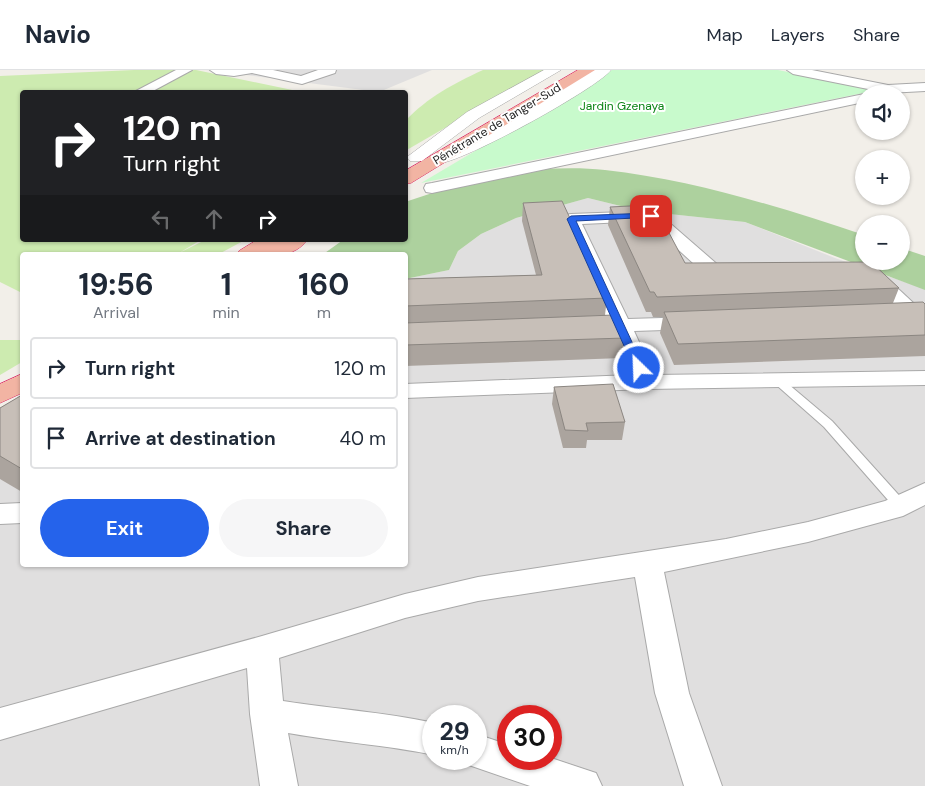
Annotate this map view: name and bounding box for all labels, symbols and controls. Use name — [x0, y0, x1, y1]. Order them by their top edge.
text: Navio — [25, 19, 91, 50]
text: Map — [707, 23, 743, 47]
text: Layers — [771, 23, 825, 47]
text: Share — [853, 23, 900, 47]
street label: Pénétrante de Tanger-Sud — [430, 79, 564, 169]
map controls — [855, 85, 910, 270]
button: sound — [855, 85, 910, 140]
park label: Jardin Gzenaya — [580, 98, 664, 114]
text: 120 m — [123, 105, 222, 151]
icon: right — [40, 110, 105, 175]
text: Turn right — [123, 149, 220, 178]
button: + — [855, 150, 910, 205]
pin — [630, 195, 672, 237]
icon: arrive — [637, 202, 665, 230]
icon: left — [147, 205, 175, 233]
icon: ahead — [200, 205, 228, 233]
icon: right — [253, 205, 281, 233]
button: − — [855, 215, 910, 270]
text: 19:56 — [79, 265, 154, 304]
text: 1 — [221, 265, 232, 304]
text: 160 — [298, 265, 349, 304]
text: Arrival — [93, 302, 140, 323]
text: min — [212, 302, 240, 323]
text: m — [317, 302, 331, 323]
position arrow — [612, 341, 664, 393]
icon: right — [42, 354, 70, 382]
text: Turn right — [85, 356, 175, 381]
text: 120 m — [334, 356, 386, 381]
icon: arrive — [42, 424, 70, 452]
text: Arrive at destination — [85, 426, 276, 451]
text: 40 m — [339, 426, 386, 451]
button: Exit — [40, 499, 209, 557]
button: Share — [219, 499, 388, 557]
speed limit sign: 30 — [497, 705, 562, 770]
text: 29 — [439, 715, 470, 748]
text: km/h — [440, 742, 469, 758]

